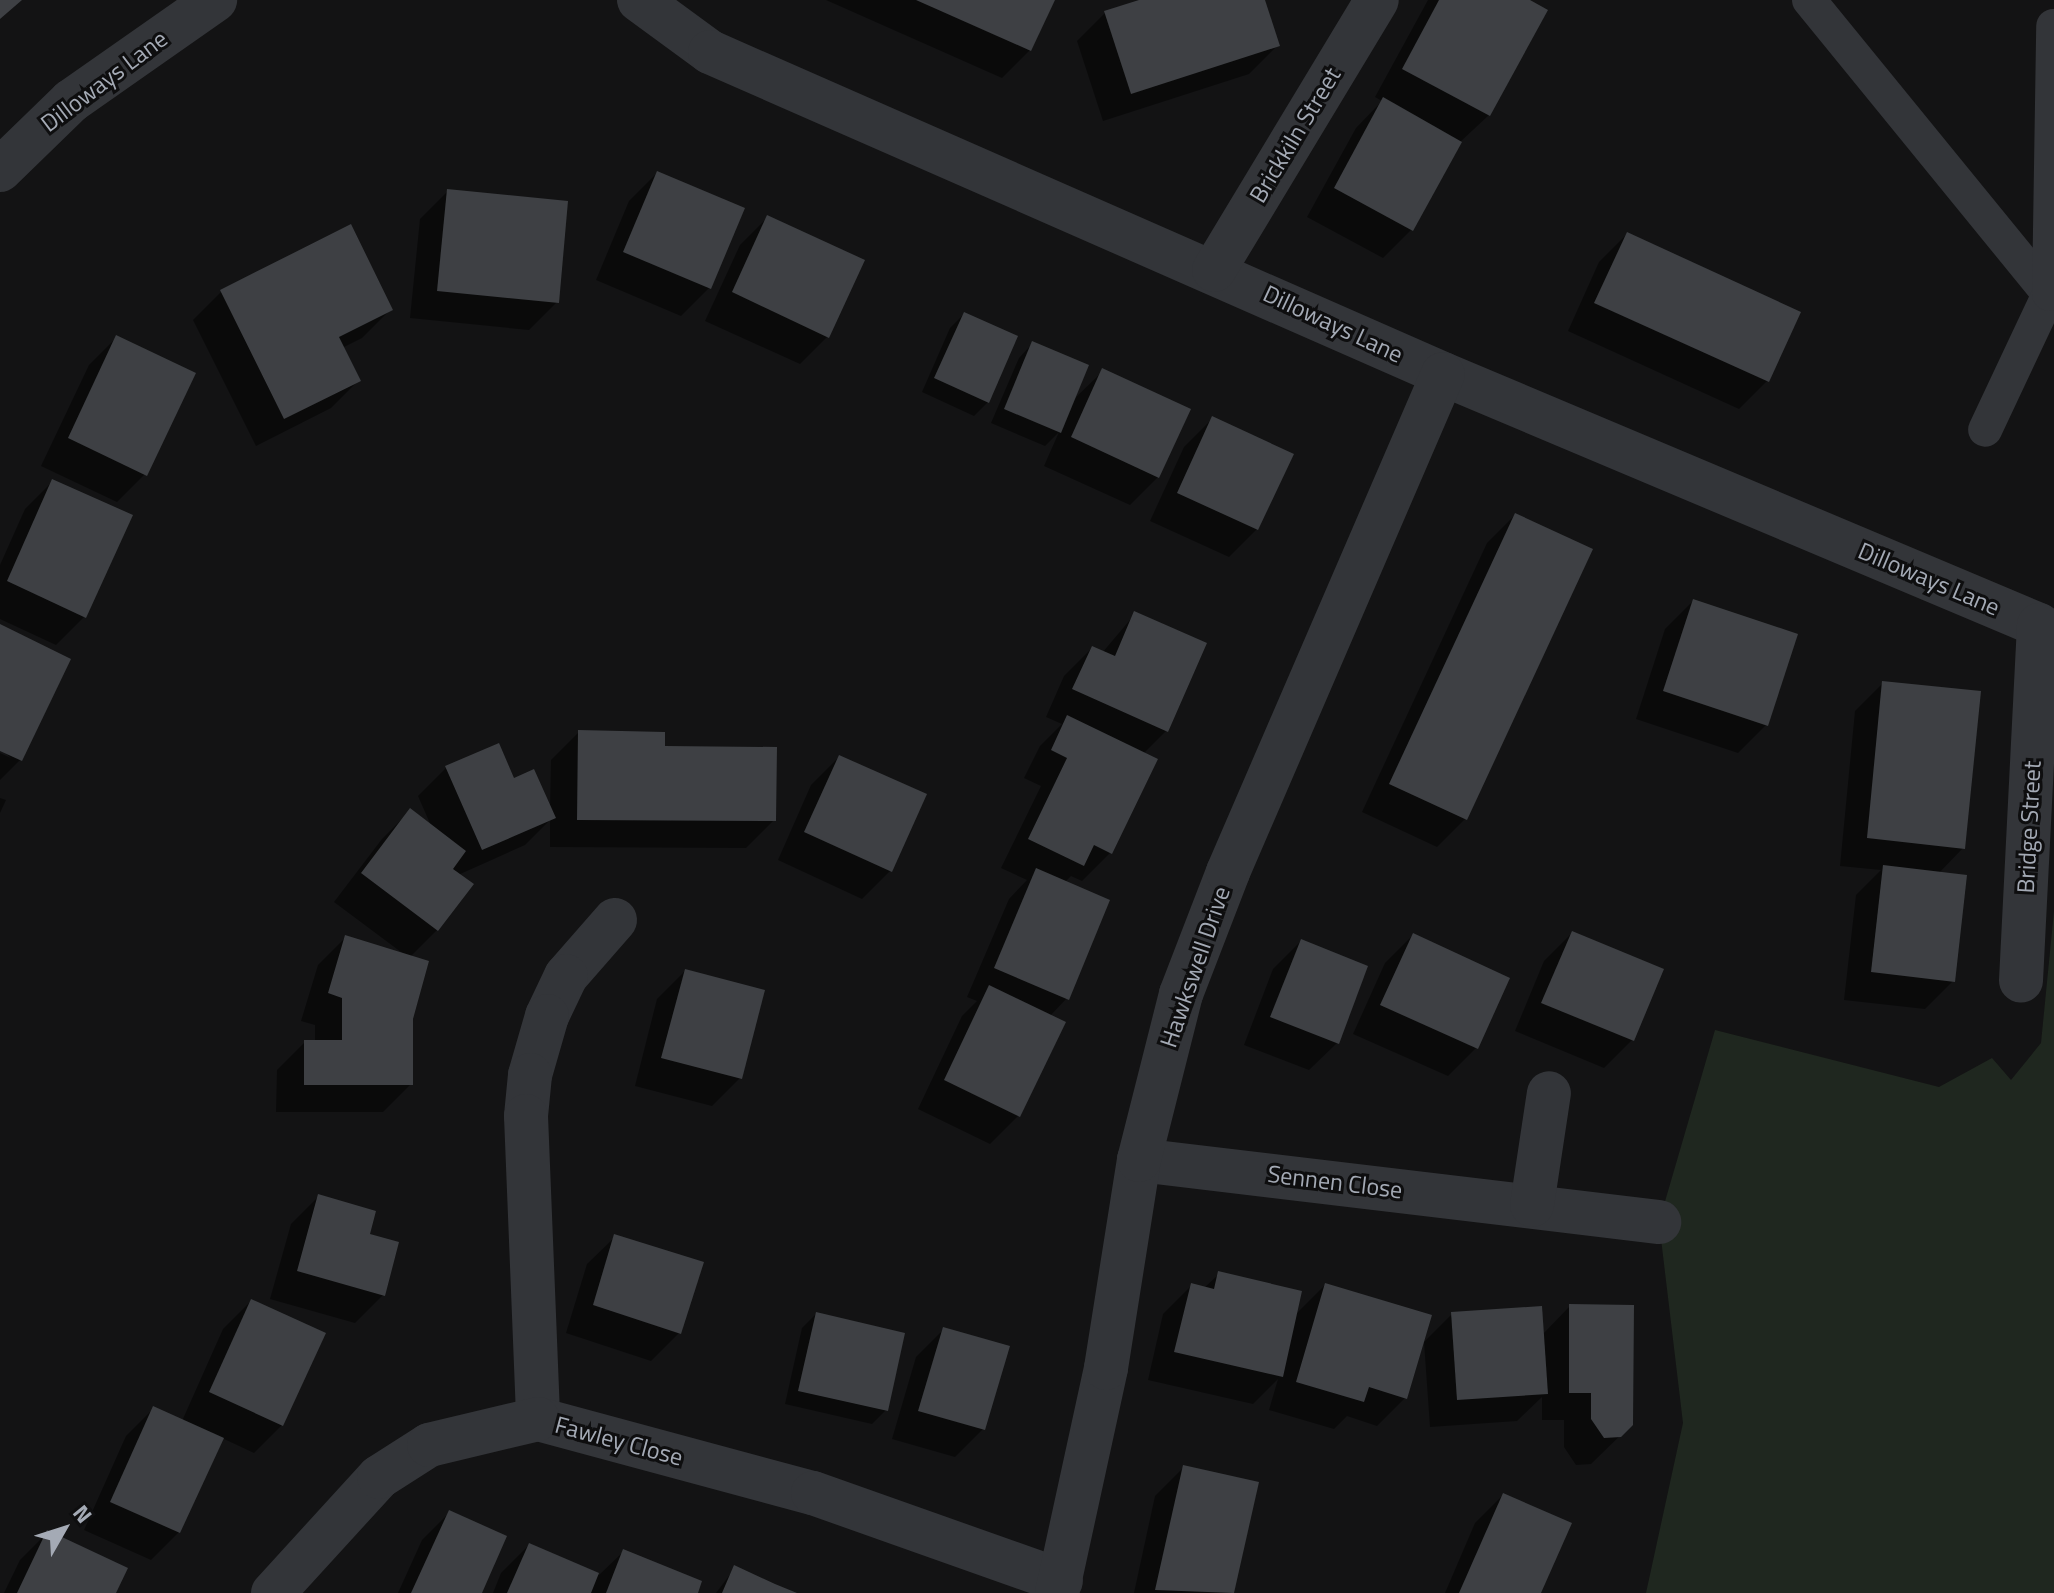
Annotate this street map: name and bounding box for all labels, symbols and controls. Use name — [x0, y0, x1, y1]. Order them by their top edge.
street label: Dilloways Lane — [35, 24, 173, 138]
street label: Brickkiln Street — [1243, 62, 1347, 208]
street label: Dilloways Lane — [1259, 279, 1407, 369]
street label: Dilloways Lane — [1854, 536, 2004, 622]
street label: Bridge Street — [2011, 760, 2047, 894]
street label: Hawkswell Drive — [1154, 883, 1236, 1051]
street label: Sennen Close — [1266, 1159, 1404, 1205]
street label: Fawley Close — [552, 1410, 686, 1472]
north arrow — [24, 1489, 104, 1569]
text: N — [65, 1497, 101, 1531]

